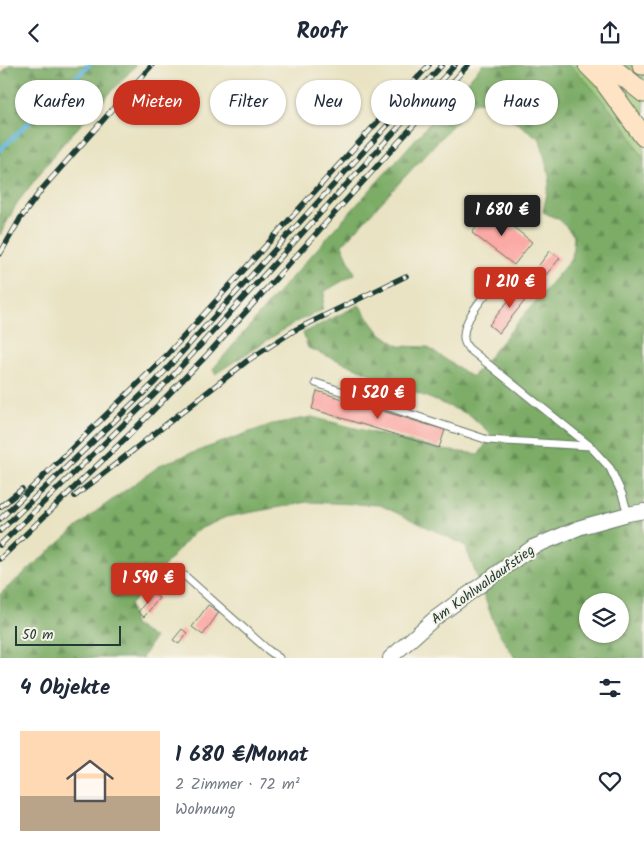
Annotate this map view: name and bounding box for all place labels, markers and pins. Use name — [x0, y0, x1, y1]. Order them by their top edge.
pin: 1 680 € — [456, 195, 548, 237]
pin: 1 210 € — [464, 267, 556, 309]
pin: 1 520 € — [332, 377, 424, 420]
pin: 1 590 € — [102, 563, 194, 605]

